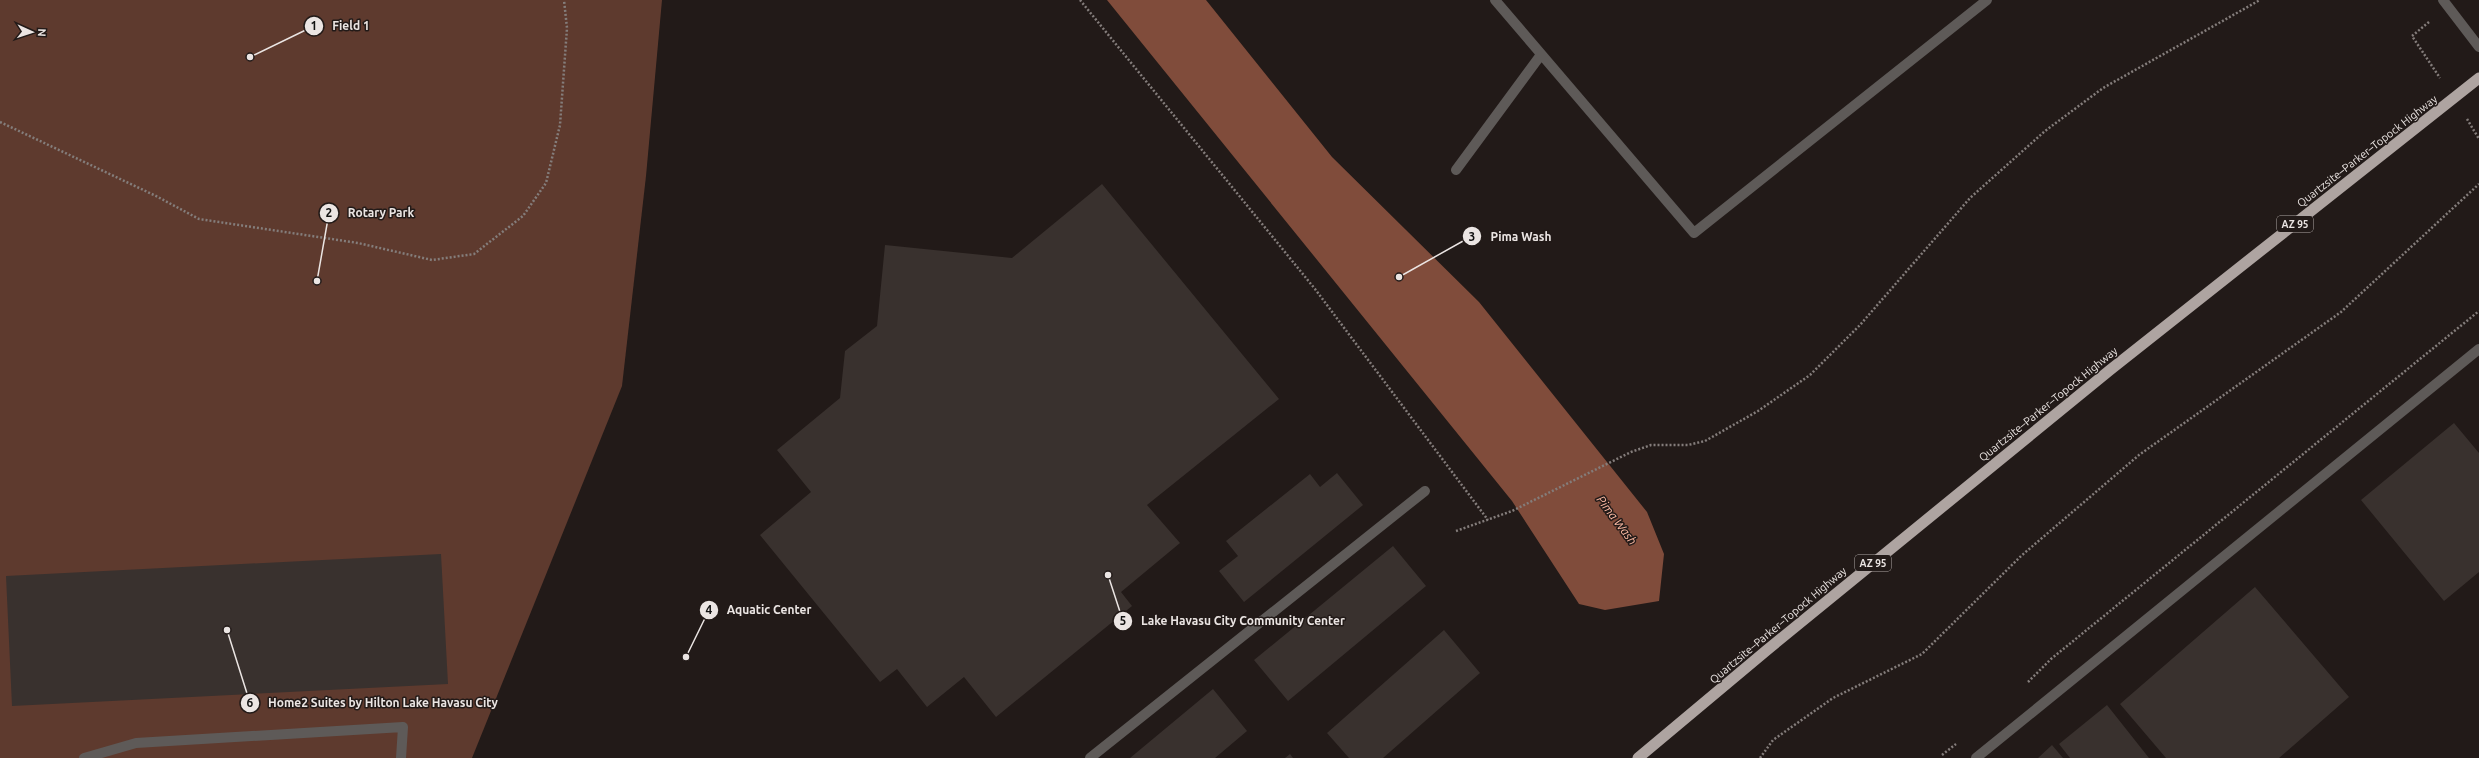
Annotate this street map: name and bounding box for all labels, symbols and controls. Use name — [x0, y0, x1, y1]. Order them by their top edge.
north arrow — [12, 12, 52, 52]
callout: Field 1 — [304, 14, 377, 38]
text: 1 — [311, 19, 317, 32]
text: Field 1 — [332, 19, 370, 32]
text: N — [36, 28, 48, 37]
street label: Quartzsite–Parker–Topock Highway — [2295, 92, 2440, 209]
callout: Rotary Park — [319, 201, 422, 225]
text: 2 — [326, 206, 333, 219]
text: Rotary Park — [348, 206, 414, 219]
road number: AZ 95 — [2277, 216, 2313, 232]
callout: Pima Wash — [1462, 224, 1559, 248]
text: 3 — [1469, 230, 1475, 243]
text: Pima Wash — [1491, 230, 1551, 243]
street label: Quartzsite–Parker–Topock Highway — [1976, 344, 2120, 464]
water label: Pima Wash — [1594, 493, 1640, 547]
road number: AZ 95 — [1855, 555, 1891, 571]
street label: Quartzsite–Parker–Topock Highway — [1707, 564, 1849, 686]
callout: Aquatic Center — [699, 598, 819, 622]
text: 4 — [706, 603, 713, 616]
text: Aquatic Center — [727, 603, 811, 616]
callout: Lake Havasu City Community Center — [1113, 609, 1353, 633]
text: 5 — [1120, 614, 1127, 627]
text: Lake Havasu City Community Center — [1141, 614, 1345, 627]
callout: Home2 Suites by Hilton Lake Havasu City — [240, 691, 505, 715]
text: 6 — [247, 696, 254, 709]
text: Home2 Suites by Hilton Lake Havasu City — [268, 696, 499, 709]

